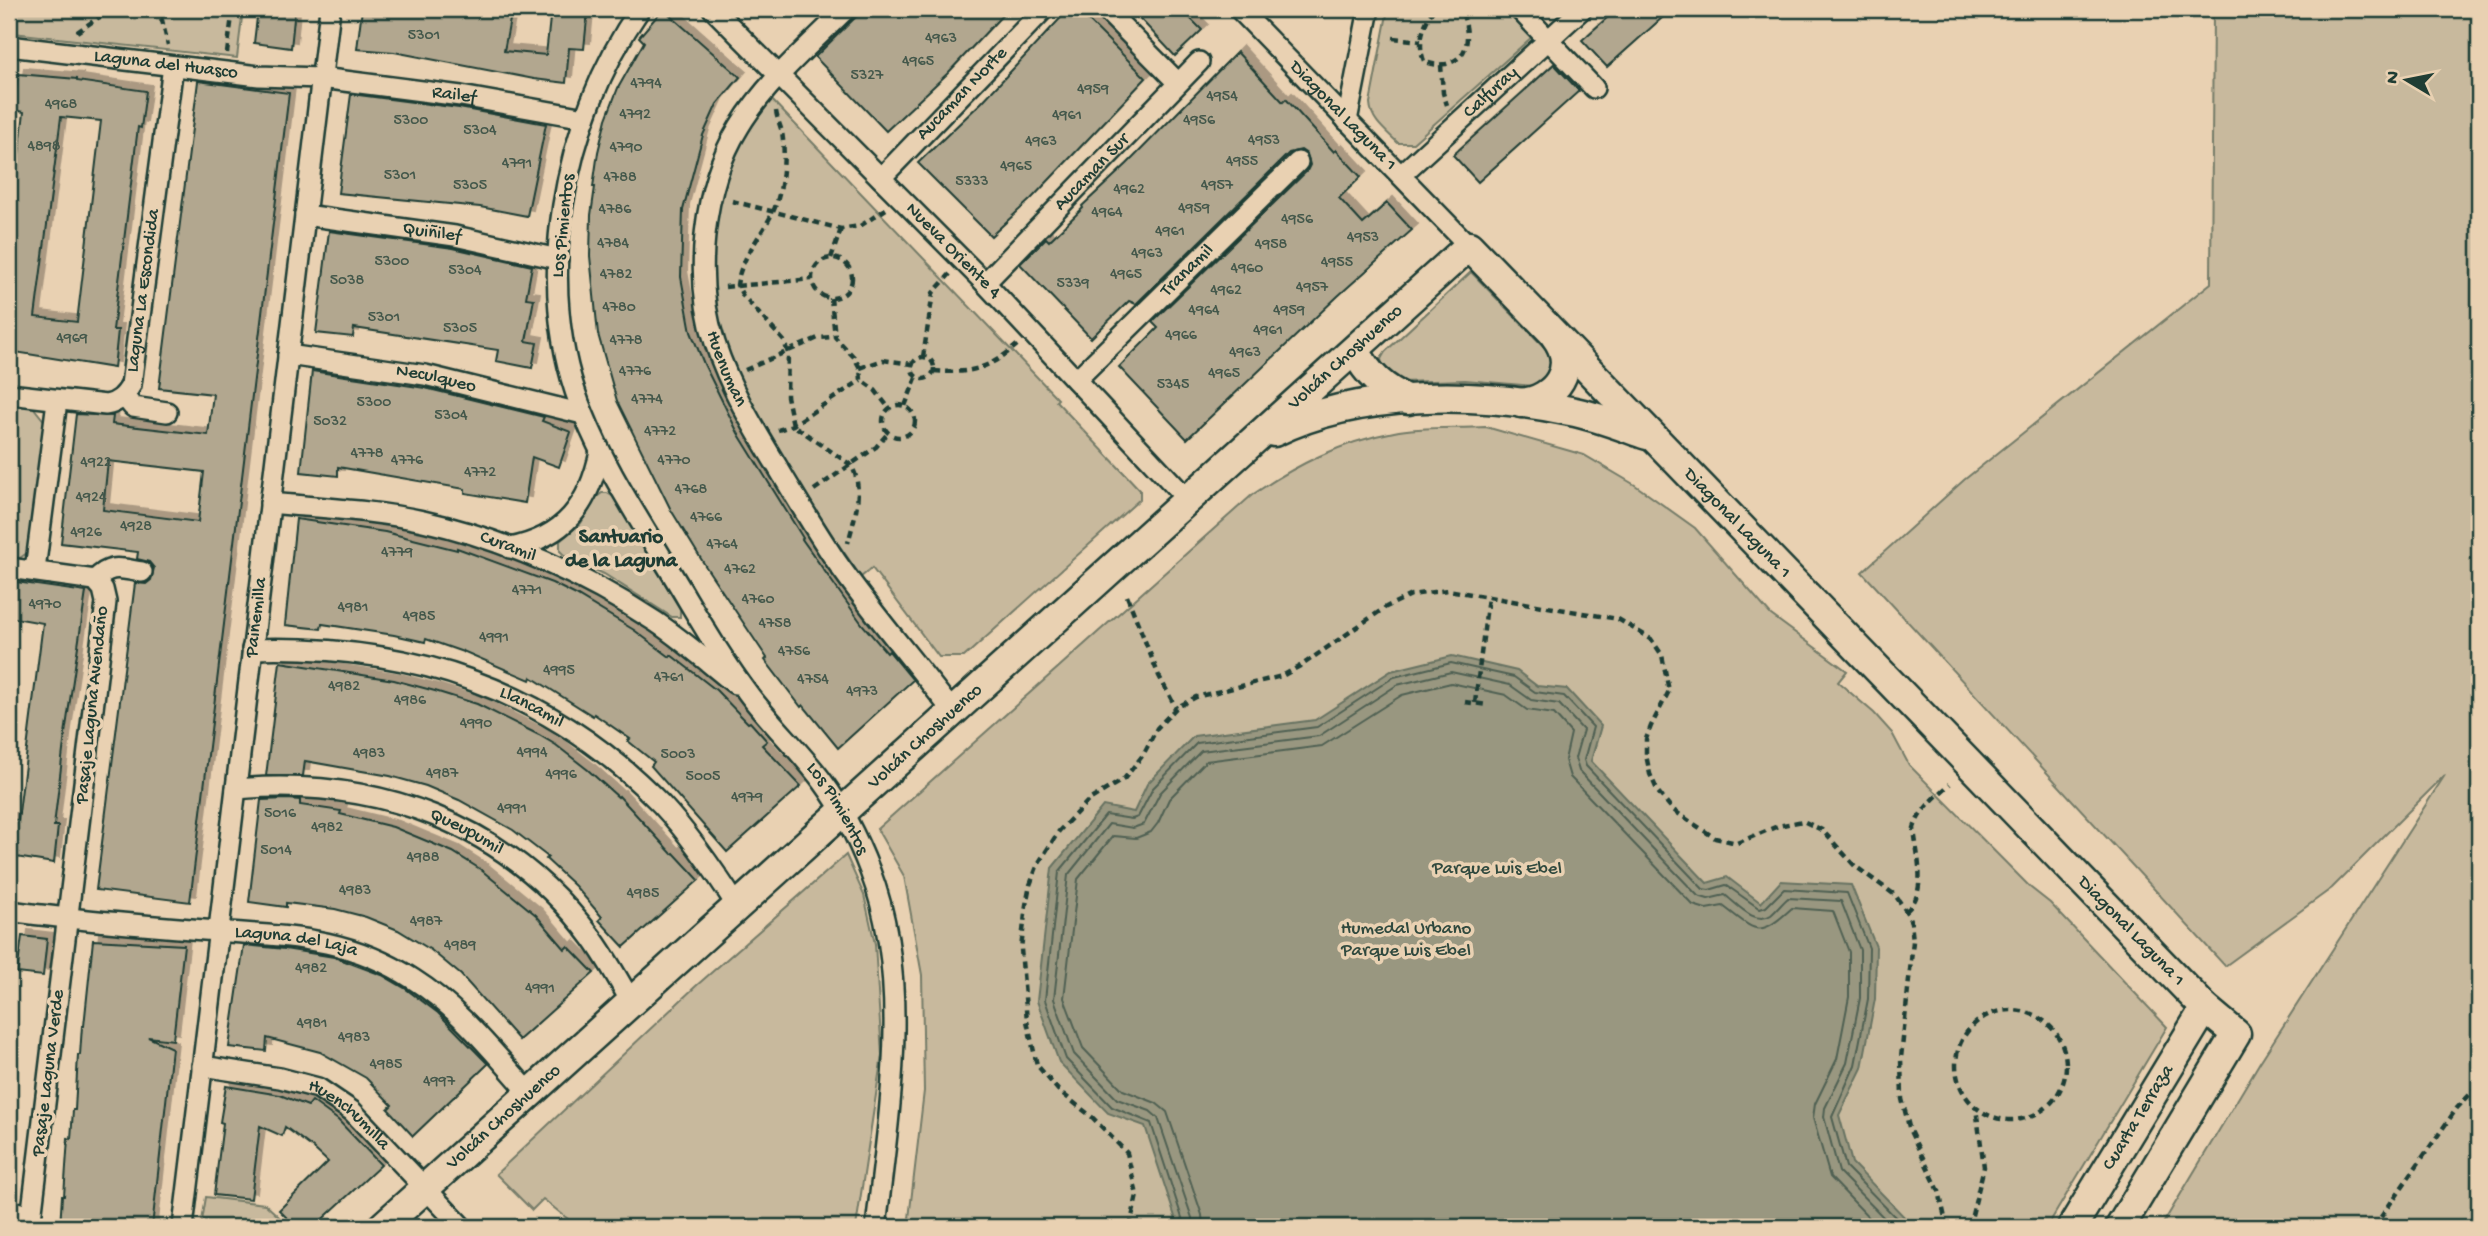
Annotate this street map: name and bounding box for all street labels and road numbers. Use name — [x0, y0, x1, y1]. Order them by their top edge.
street label: Aucaman Norte — [912, 42, 1013, 145]
street label: Laguna del Huasco — [93, 45, 239, 85]
street label: Diagonal Laguna 1 — [1283, 54, 1402, 176]
street label: Calfuray — [1459, 61, 1524, 123]
street label: Railef — [431, 81, 480, 110]
street label: Aucaman Sur — [1049, 127, 1136, 216]
street label: Los Pimientos — [547, 172, 581, 279]
street label: Nueva Oriente 4 — [900, 198, 1006, 304]
street label: Laguna La Escondida — [121, 206, 166, 374]
street label: Quiñilef — [401, 217, 465, 249]
street label: Tranamil — [1155, 239, 1219, 303]
street label: Volcán Choshuenco — [1283, 300, 1408, 416]
street label: Huenuman — [700, 328, 752, 411]
street label: Neculqueo — [394, 359, 479, 399]
street label: Diagonal Laguna 1 — [1677, 462, 1796, 584]
street label: Curamil — [477, 526, 540, 568]
street label: Painemilla — [240, 575, 273, 660]
street label: Pasaje Laguna Avendaño — [71, 605, 115, 806]
street label: Volcán Choshuenco — [862, 679, 988, 795]
street label: Llancamil — [496, 681, 568, 734]
street label: Los Pimientos — [801, 758, 874, 859]
street label: Queupumil — [426, 803, 508, 861]
street label: Diagonal Laguna 1 — [2071, 870, 2190, 991]
street label: Laguna del Laja — [234, 921, 362, 963]
street label: Pasaje Laguna Verde — [27, 988, 71, 1159]
street label: Volcán Choshuenco — [441, 1059, 566, 1176]
street label: Cuarta Terraza — [2098, 1059, 2180, 1175]
street label: Huenchumilla — [306, 1074, 396, 1156]

